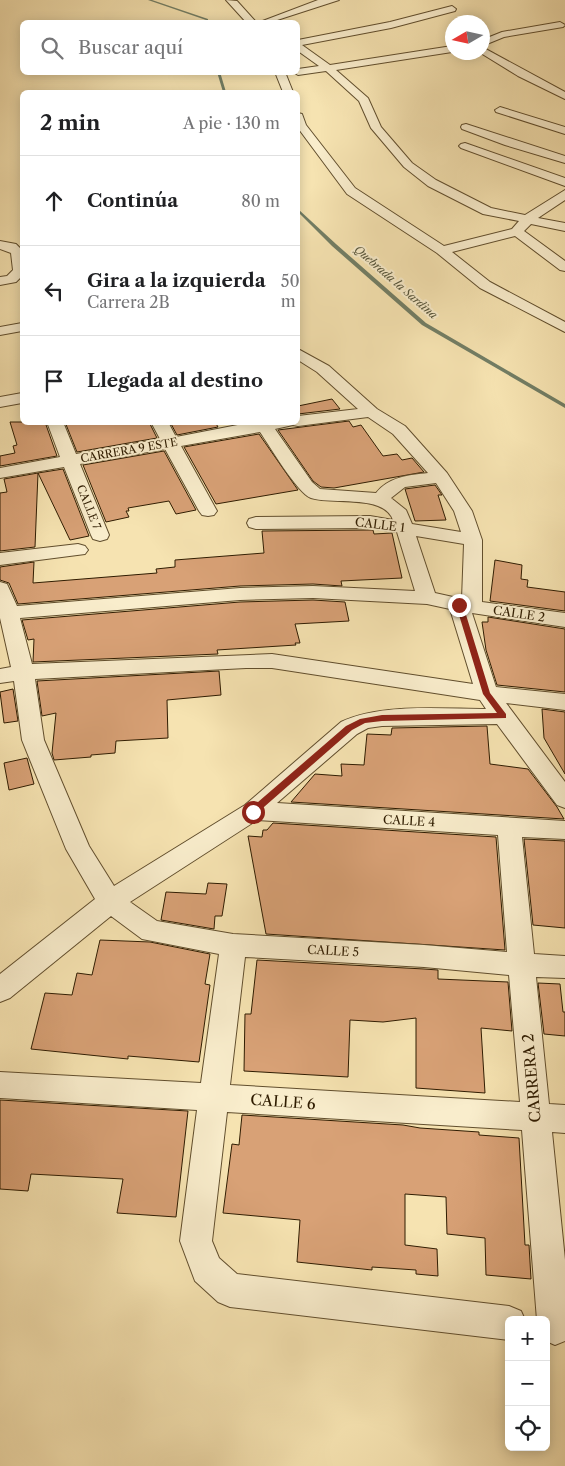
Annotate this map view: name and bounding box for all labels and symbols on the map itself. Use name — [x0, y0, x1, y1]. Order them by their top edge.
north arrow — [445, 15, 490, 60]
water label: Quebrada la Sardina — [352, 242, 441, 322]
street label: CARRERA 9 ESTE — [79, 434, 179, 465]
street label: CALLE 7 — [74, 483, 105, 532]
street label: CALLE 1 — [354, 514, 406, 535]
route end — [448, 594, 471, 617]
street label: CALLE 2 — [492, 602, 546, 625]
route start — [242, 801, 265, 824]
street label: CALLE 4 — [383, 812, 436, 829]
street label: CALLE 5 — [307, 942, 359, 959]
street label: CARRERA 2 — [518, 1033, 545, 1123]
street label: CALLE 6 — [250, 1090, 317, 1113]

